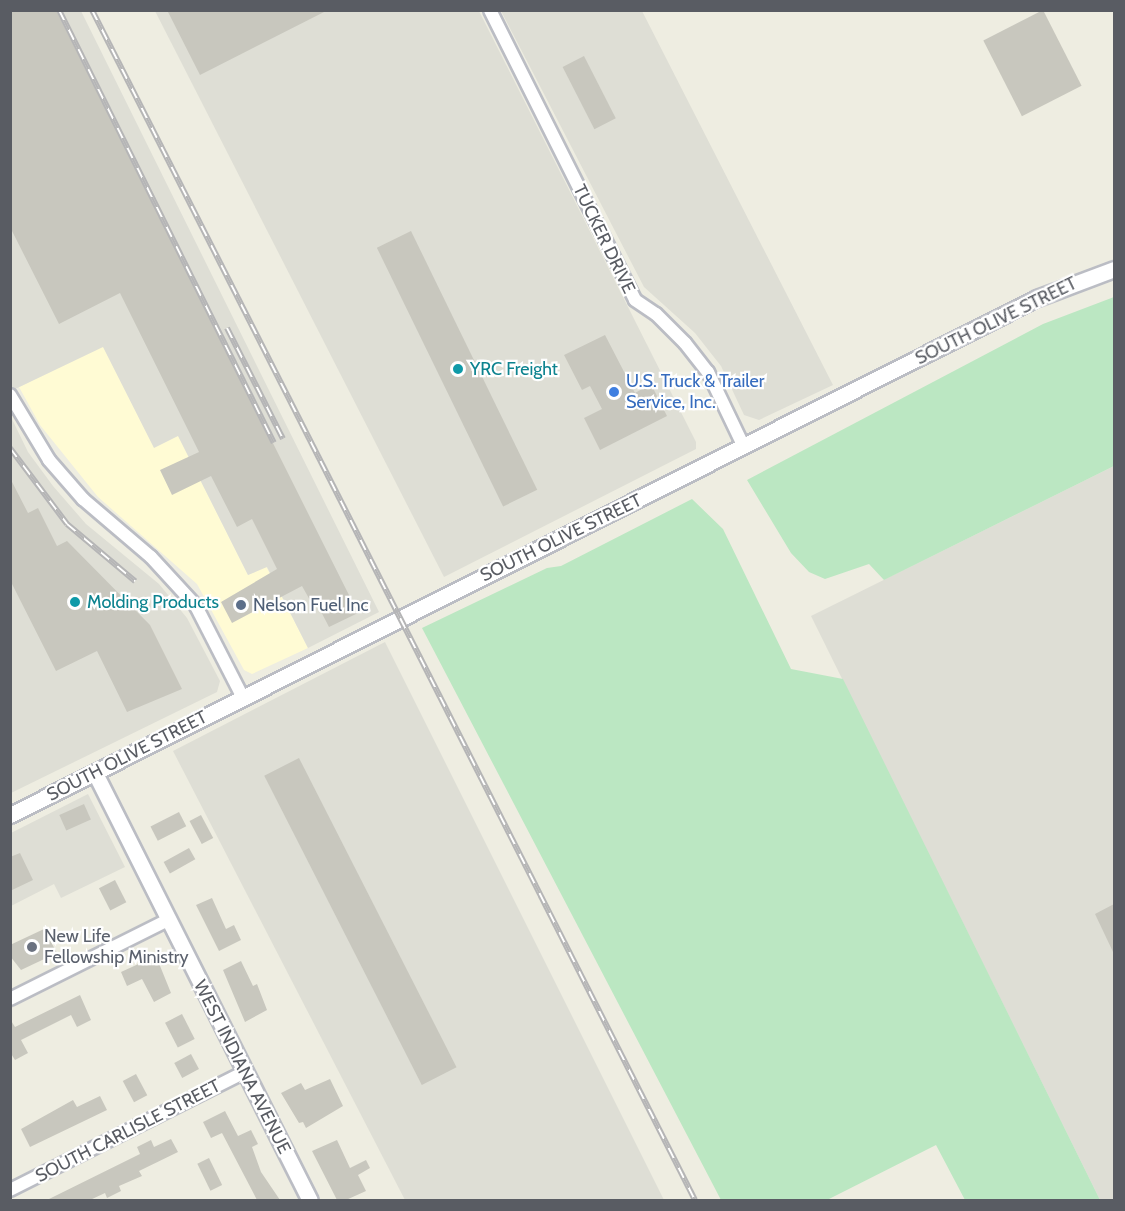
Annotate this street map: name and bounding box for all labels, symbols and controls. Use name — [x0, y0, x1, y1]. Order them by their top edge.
street label: TUCKER DRIVE — [568, 181, 640, 297]
street label: SOUTH OLIVE STREET — [912, 273, 1080, 369]
place label: YRC Freight — [470, 358, 558, 380]
marker: YRC Freight — [451, 362, 465, 376]
place label: U.S. Truck & Trailer Service, Inc. — [626, 371, 764, 413]
marker: U.S. Truck & Trailer Service, Inc. — [607, 385, 621, 399]
street label: SOUTH OLIVE STREET — [477, 490, 645, 586]
place label: Molding Products — [87, 591, 219, 613]
place label: Nelson Fuel Inc — [253, 594, 369, 616]
marker: Molding Products — [68, 595, 82, 609]
marker: Nelson Fuel Inc — [234, 598, 248, 612]
street label: SOUTH OLIVE STREET — [43, 706, 211, 806]
place label: New Life Fellowship Ministry — [44, 926, 189, 968]
marker: New Life Fellowship Ministry — [25, 940, 39, 954]
street label: WEST INDIANA AVENUE — [189, 977, 295, 1157]
street label: SOUTH CARLISLE STREET — [32, 1075, 224, 1187]

